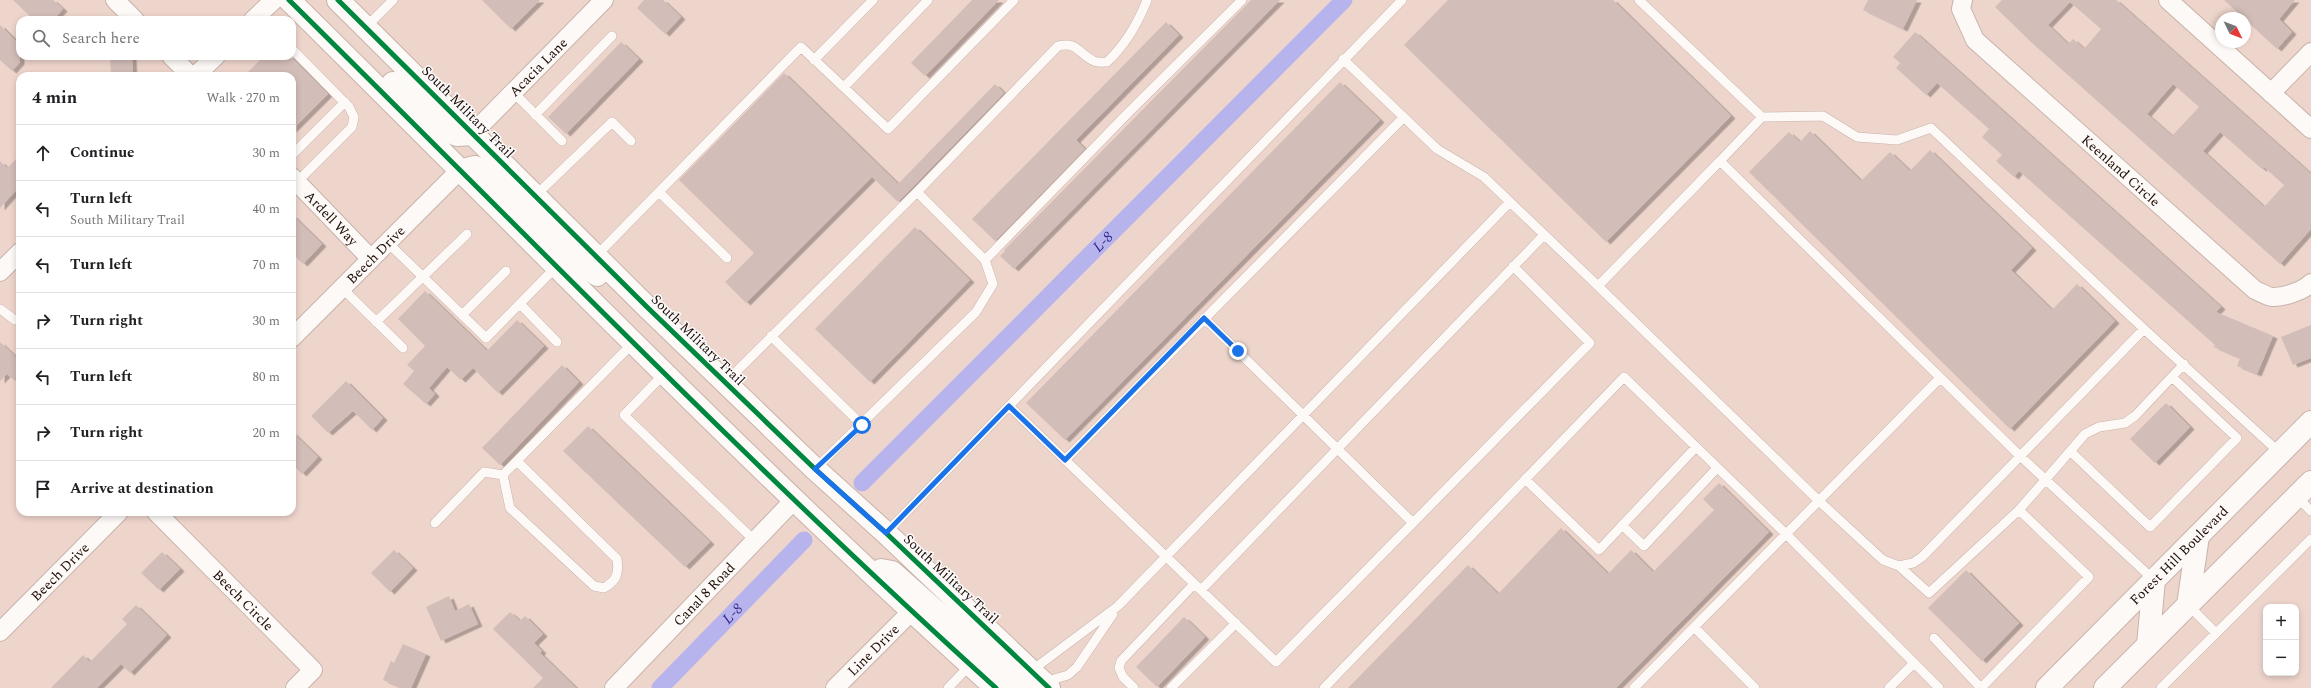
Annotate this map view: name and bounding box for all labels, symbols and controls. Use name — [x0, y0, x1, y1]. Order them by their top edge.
north arrow — [2215, 12, 2251, 48]
search box — [16, 16, 296, 60]
icon: search — [30, 27, 52, 49]
text: Search here — [62, 27, 140, 50]
street label: Acacia Lane — [504, 32, 572, 101]
street label: South Military Trail — [417, 61, 519, 163]
text: 4 min — [32, 85, 77, 111]
text: Walk · 270 m — [206, 88, 280, 108]
street label: Keenland Circle — [2077, 129, 2165, 212]
text: Continue — [70, 141, 135, 164]
icon: ahead — [32, 142, 54, 164]
text: 30 m — [253, 143, 280, 163]
street label: Ardell Way — [300, 186, 364, 251]
text: Turn left — [70, 187, 132, 210]
icon: left — [32, 198, 54, 220]
text: 40 m — [253, 199, 280, 219]
text: South Military Trail — [70, 210, 185, 230]
street label: Beech Drive — [341, 220, 410, 289]
water label: L-8 — [1087, 226, 1119, 257]
text: Turn left — [70, 253, 132, 276]
icon: left — [32, 254, 54, 276]
text: 70 m — [253, 255, 280, 275]
street label: South Military Trail — [646, 289, 750, 391]
text: Turn right — [70, 309, 143, 332]
icon: right — [32, 310, 54, 332]
text: 30 m — [253, 311, 280, 331]
route end — [1229, 342, 1247, 360]
text: Turn left — [70, 365, 132, 388]
icon: left — [32, 366, 54, 388]
text: 80 m — [253, 367, 280, 387]
route start — [853, 416, 871, 434]
text: Turn right — [70, 421, 143, 444]
icon: right — [32, 422, 54, 444]
text: 20 m — [253, 423, 280, 443]
text: Arrive at destination — [70, 477, 214, 500]
icon: arrive — [32, 478, 54, 500]
street label: Forest Hill Boulevard — [2125, 501, 2233, 610]
street label: South Military Trail — [899, 529, 1003, 629]
street label: Beech Drive — [26, 537, 94, 606]
street label: Canal 8 Road — [668, 557, 740, 631]
street label: Beech Circle — [208, 565, 279, 636]
water label: L-8 — [717, 598, 748, 629]
map controls — [2263, 604, 2299, 676]
button: + — [2263, 604, 2299, 640]
street label: Line Drive — [842, 619, 904, 681]
button: − — [2263, 640, 2299, 676]

